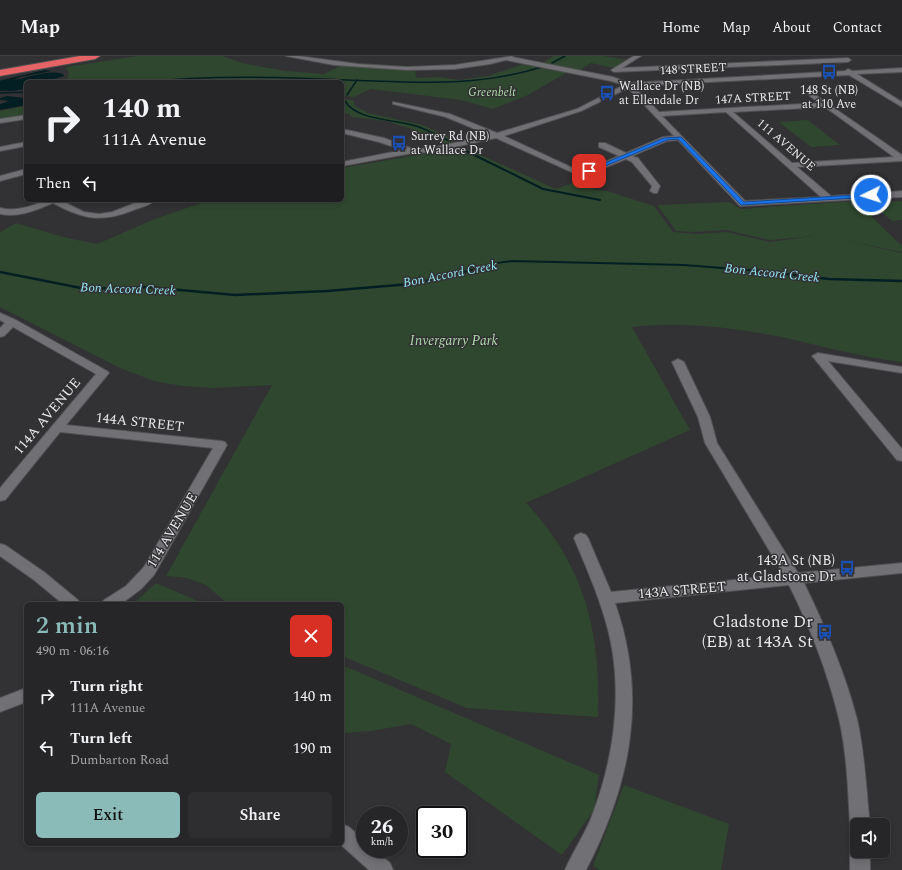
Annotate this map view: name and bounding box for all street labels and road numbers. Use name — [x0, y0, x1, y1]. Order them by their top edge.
street label: 148 STREET — [659, 58, 727, 80]
street label: 147A STREET — [714, 87, 792, 109]
street label: 111 AVENUE — [752, 114, 820, 176]
street label: 114A AVENUE — [8, 373, 86, 459]
street label: 144A STREET — [95, 407, 185, 437]
street label: 114 AVENUE — [141, 488, 203, 572]
street label: 143A STREET — [637, 576, 727, 604]

